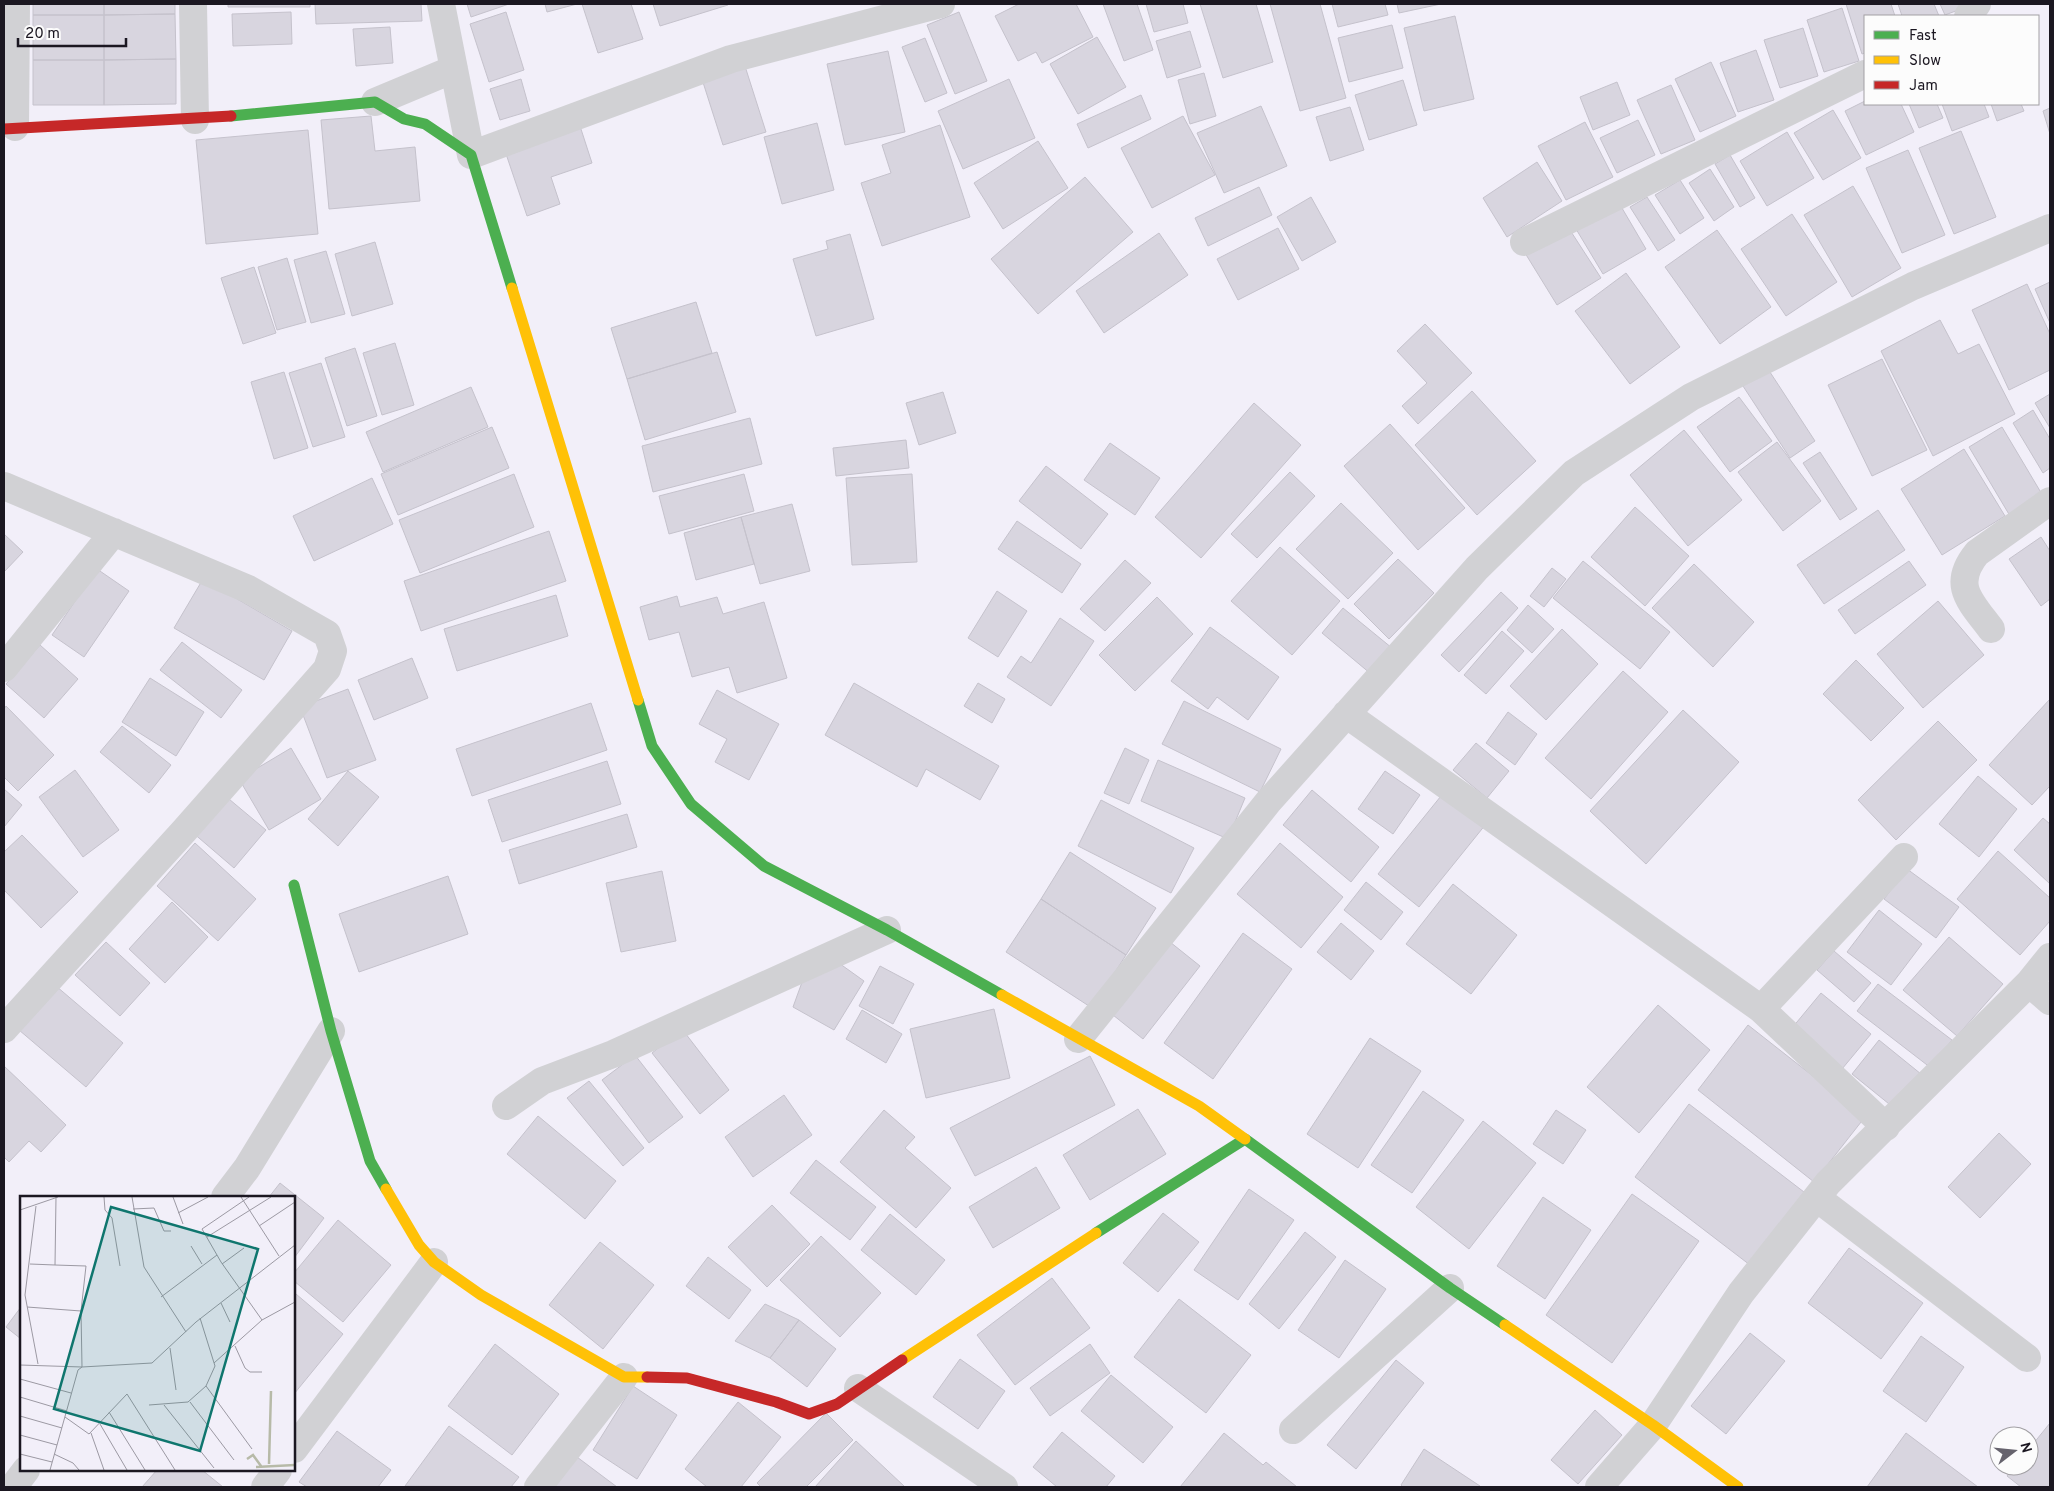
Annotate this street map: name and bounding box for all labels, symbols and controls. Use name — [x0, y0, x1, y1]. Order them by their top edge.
scale bar — [18, 15, 125, 47]
legend — [1864, 15, 2039, 105]
text: 20 m — [25, 25, 60, 44]
text: Fast — [1909, 27, 1937, 46]
text: Slow — [1909, 52, 1941, 71]
text: Jam — [1909, 77, 1938, 96]
inset map — [20, 1196, 295, 1471]
north arrow — [1989, 1426, 2039, 1476]
text: N — [2015, 1441, 2035, 1455]

